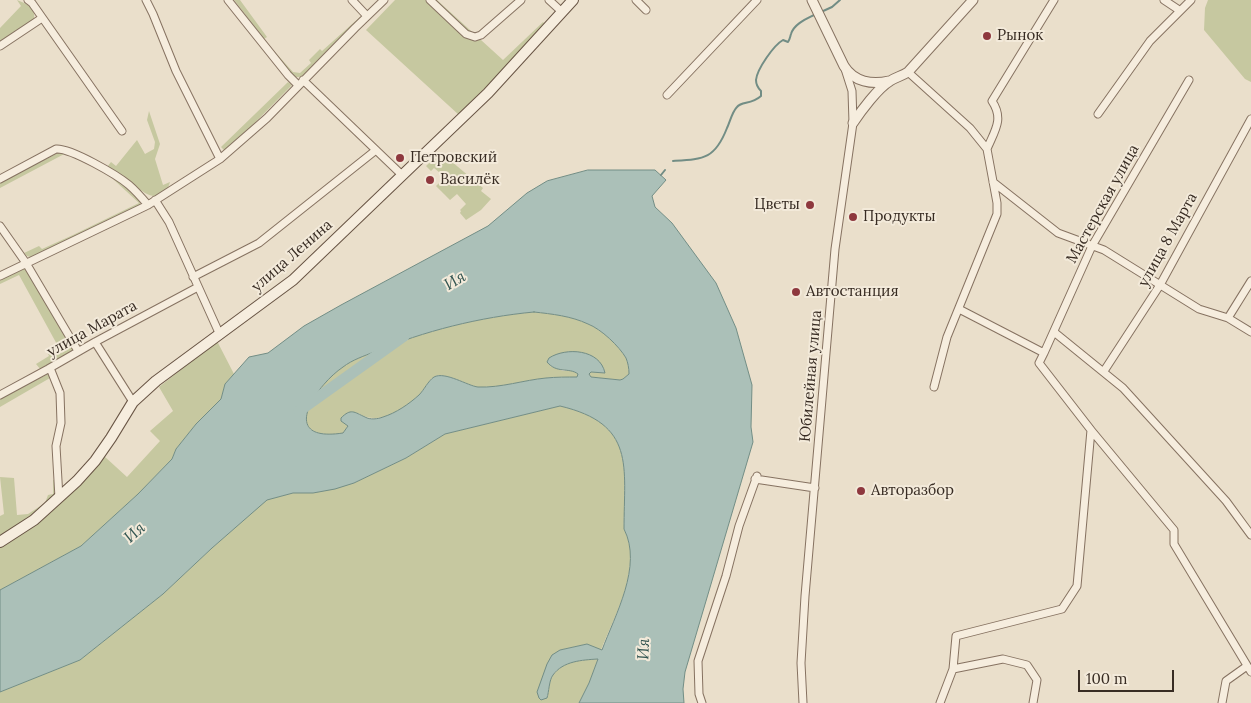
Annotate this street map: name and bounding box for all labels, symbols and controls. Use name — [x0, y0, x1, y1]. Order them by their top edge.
place label: Рынок — [997, 27, 1043, 45]
marker: Рынок — [981, 30, 993, 42]
street label: Мастерская улица — [1063, 141, 1143, 267]
place label: Петровский — [410, 149, 497, 167]
marker: Петровский — [394, 152, 406, 164]
place label: Василёк — [440, 171, 500, 189]
marker: Василёк — [424, 174, 436, 186]
street label: улица 8 Марта — [1135, 190, 1201, 290]
place label: Цветы — [754, 196, 800, 214]
marker: Цветы — [804, 199, 816, 211]
place label: Продукты — [863, 208, 936, 226]
marker: Продукты — [847, 211, 859, 223]
street label: улица Ленина — [248, 216, 336, 296]
water label: Ия — [441, 267, 469, 295]
place label: Автостанция — [806, 283, 899, 301]
marker: Автостанция — [790, 286, 802, 298]
street label: улица Марата — [44, 297, 140, 361]
street label: Юбилейная улица — [796, 309, 826, 443]
place label: Авторазбор — [871, 482, 954, 500]
marker: Авторазбор — [855, 485, 867, 497]
water label: Ия — [121, 519, 149, 547]
water label: Ия — [634, 638, 654, 660]
scale bar — [1081, 660, 1177, 692]
text: 100 m — [1086, 669, 1127, 688]

